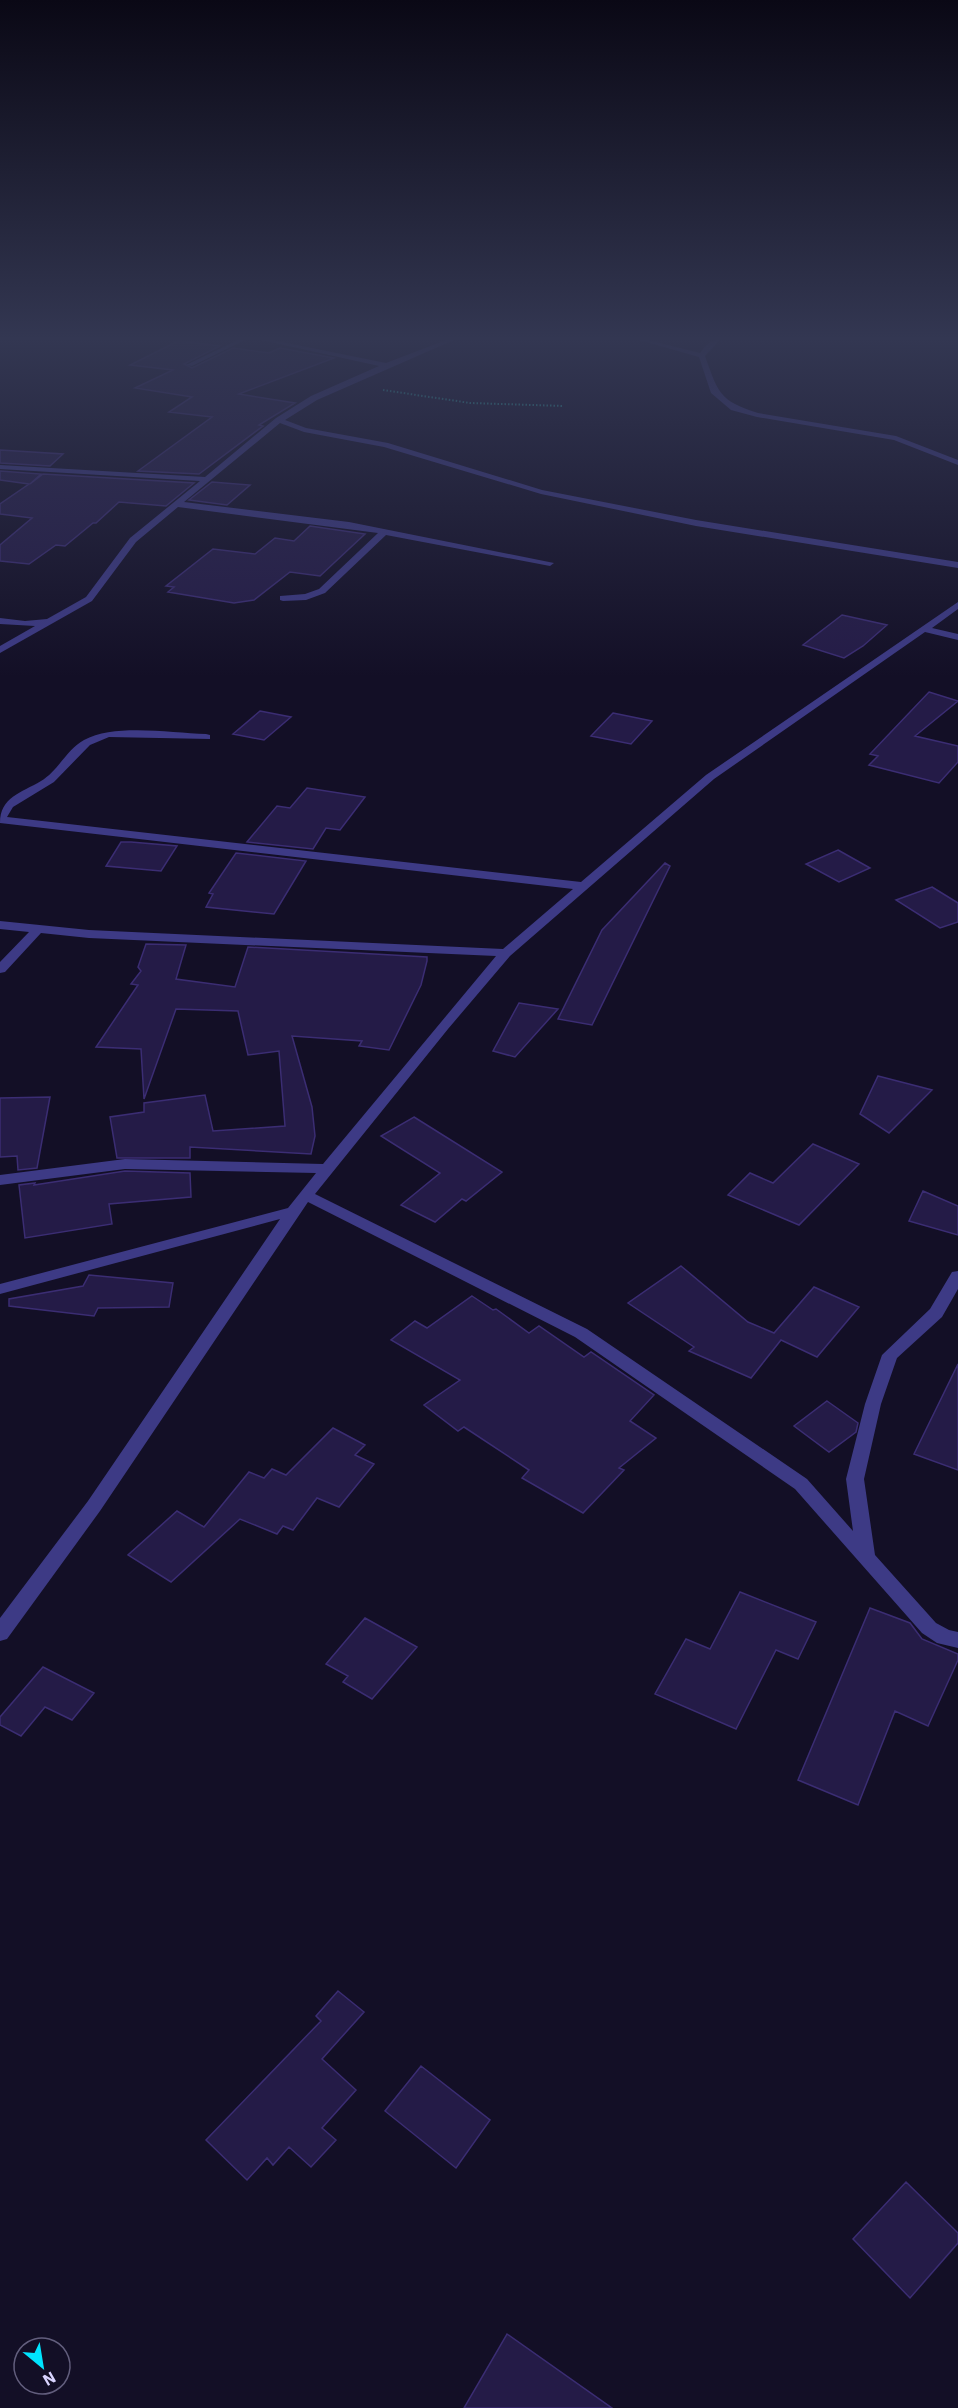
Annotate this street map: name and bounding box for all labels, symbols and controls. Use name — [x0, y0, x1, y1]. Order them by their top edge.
north arrow — [12, 2336, 72, 2396]
text: N — [39, 2367, 60, 2391]

